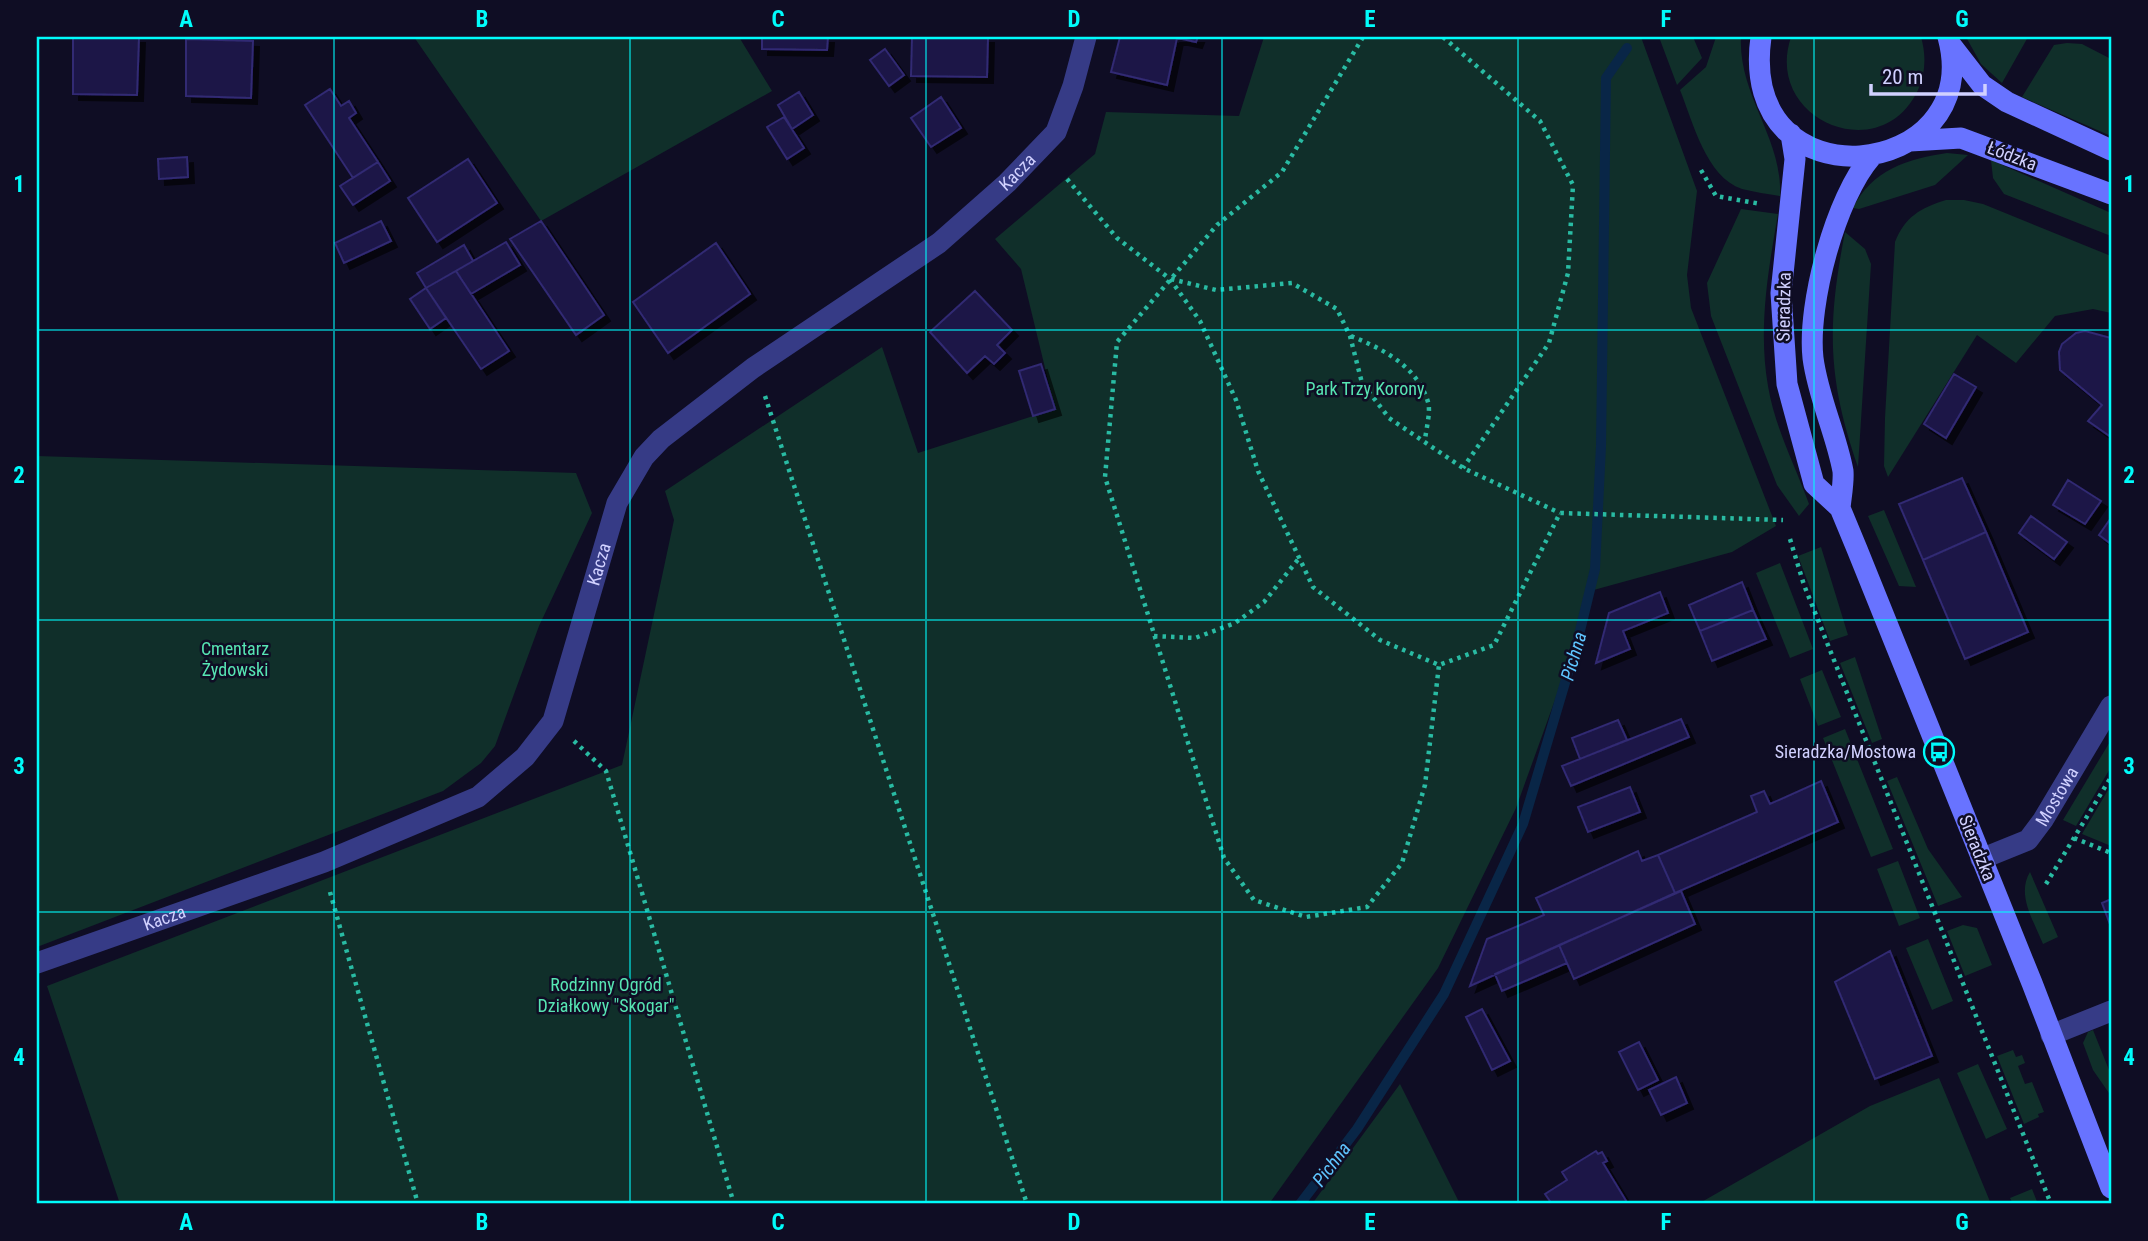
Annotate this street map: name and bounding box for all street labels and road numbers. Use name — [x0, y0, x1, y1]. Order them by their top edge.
street label: Łódzka — [1985, 137, 2040, 175]
street label: Kacza — [995, 149, 1040, 195]
street label: Sieradzka — [1772, 272, 1795, 342]
street label: Kacza — [582, 540, 615, 588]
street label: Mostowa — [2031, 763, 2082, 830]
street label: Sieradzka — [1955, 812, 2000, 884]
street label: Kacza — [140, 901, 188, 935]

